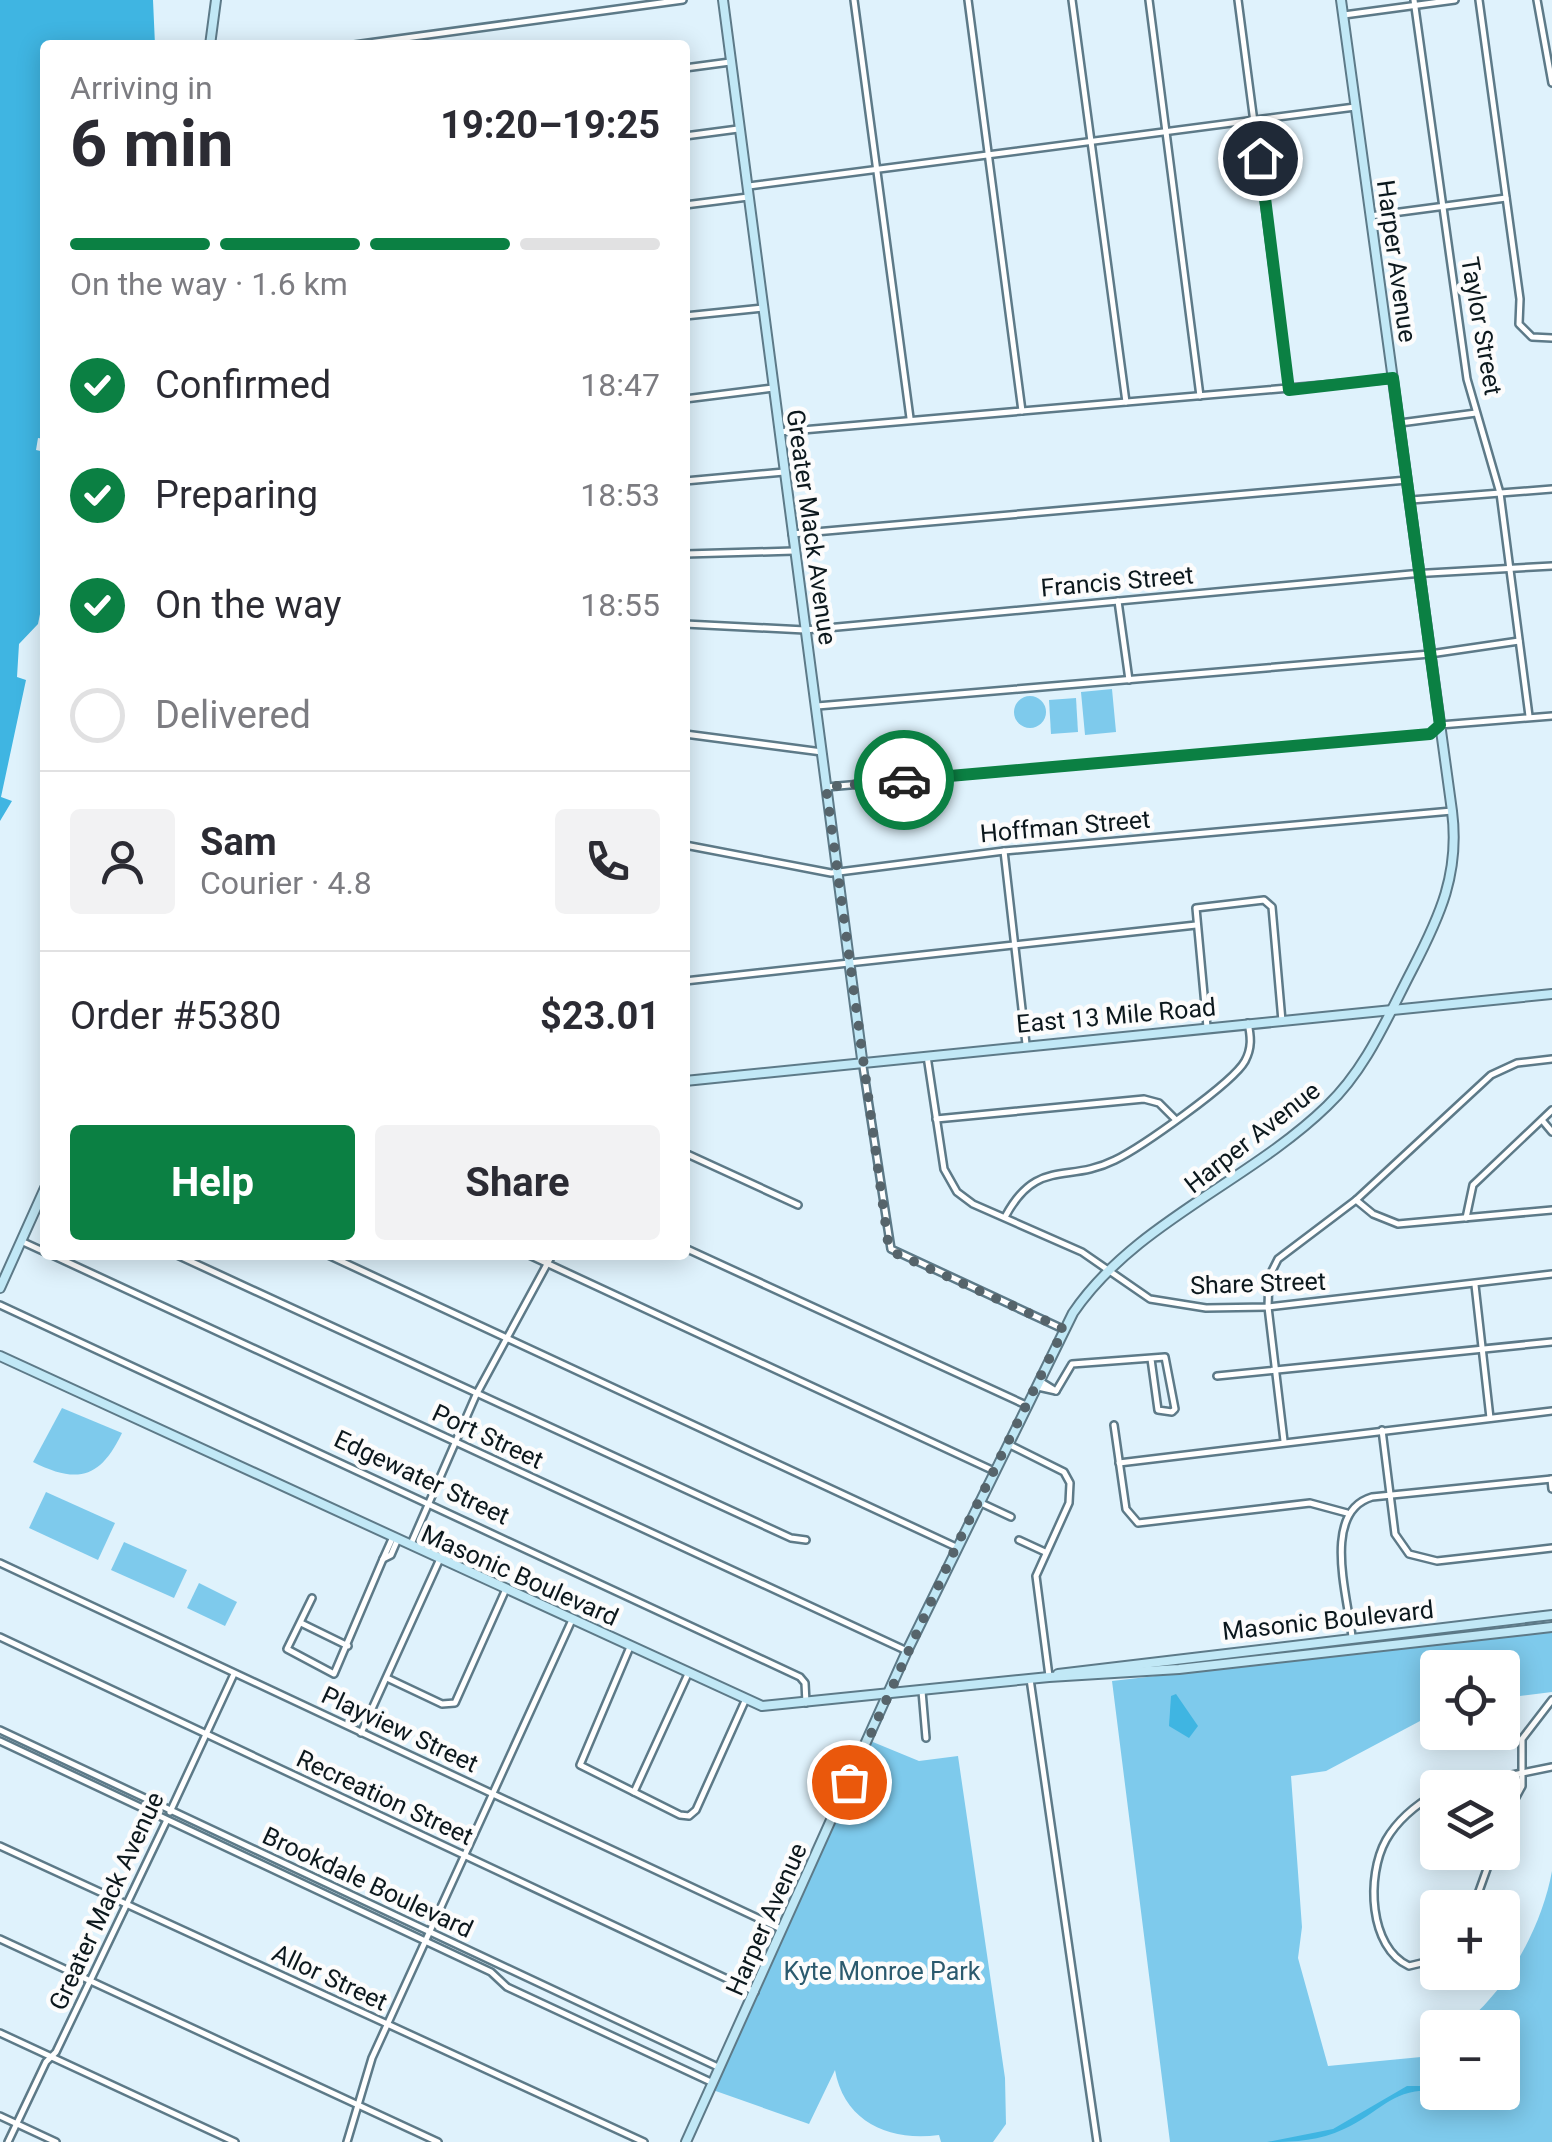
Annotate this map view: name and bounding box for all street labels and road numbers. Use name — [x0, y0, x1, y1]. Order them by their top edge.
street label: Harper Avenue — [1371, 178, 1422, 344]
street label: Taylor Street — [1455, 255, 1508, 397]
street label: Greater Mack Avenue — [781, 408, 842, 647]
street label: Francis Street — [1040, 560, 1195, 603]
street label: Hoffman Street — [979, 805, 1151, 848]
street label: East 13 Mile Road — [1015, 992, 1217, 1039]
street label: Harper Avenue — [1179, 1076, 1326, 1199]
street label: Share Street — [1190, 1267, 1326, 1300]
street label: Port Street — [428, 1398, 548, 1475]
street label: Edgewater Street — [330, 1424, 514, 1531]
street label: Masonic Boulevard — [417, 1519, 623, 1632]
street label: Masonic Boulevard — [1221, 1595, 1435, 1646]
street label: Playview Street — [317, 1680, 483, 1778]
street label: Recreation Street — [292, 1744, 478, 1851]
street label: Greater Mack Avenue — [43, 1788, 170, 2015]
street label: Brookdale Boulevard — [258, 1821, 478, 1944]
street label: Harper Avenue — [720, 1839, 813, 2000]
street label: Allor Street — [268, 1938, 392, 2017]

